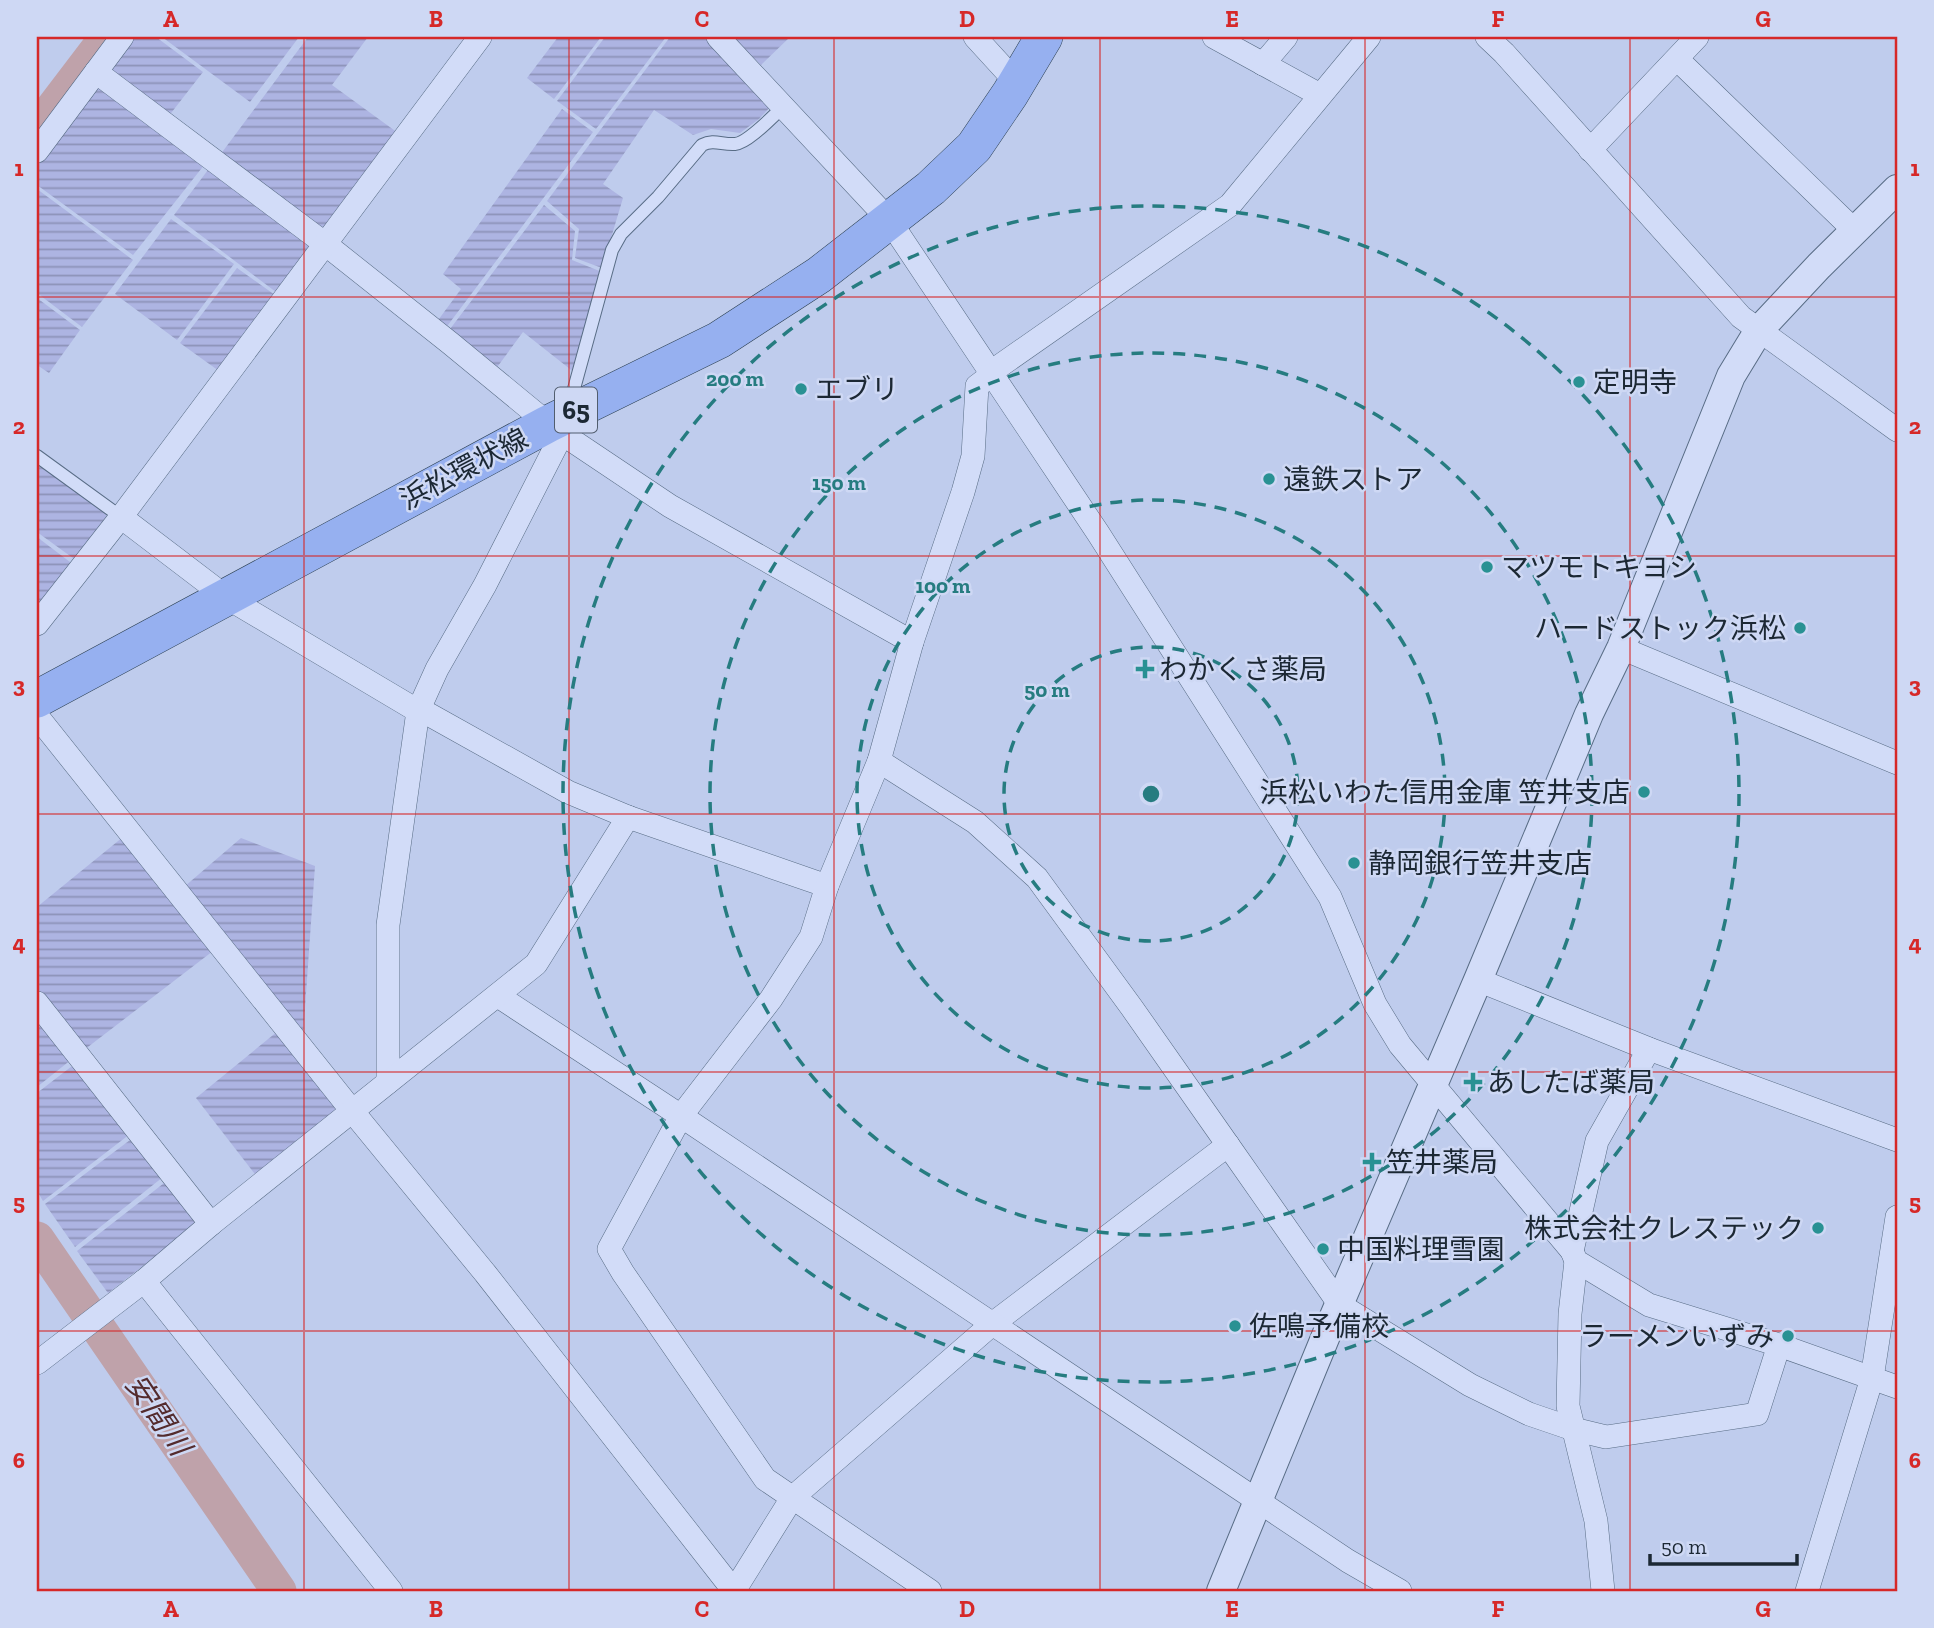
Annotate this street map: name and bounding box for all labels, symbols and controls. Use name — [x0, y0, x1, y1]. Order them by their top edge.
text: A — [163, 5, 179, 33]
text: B — [429, 5, 443, 33]
text: C — [695, 5, 709, 33]
text: D — [959, 5, 975, 33]
text: E — [1225, 5, 1239, 33]
text: F — [1491, 5, 1505, 33]
text: G — [1755, 5, 1771, 33]
text: 1 — [14, 154, 24, 182]
text: 1 — [1910, 154, 1920, 182]
text: 200 m — [706, 366, 764, 391]
place label: 定明寺 — [1593, 366, 1677, 399]
place label: エブリ — [815, 373, 899, 406]
marker: 定明寺 — [1571, 374, 1587, 390]
marker: エブリ — [793, 381, 809, 397]
road number: 65 — [555, 388, 597, 432]
text: 2 — [13, 412, 25, 440]
text: 2 — [1909, 412, 1921, 440]
street label: 浜松環状線 — [394, 422, 534, 516]
place label: 遠鉄ストア — [1283, 463, 1423, 496]
text: 150 m — [812, 470, 867, 495]
marker: 遠鉄ストア — [1261, 471, 1277, 487]
place label: マツモトキヨシ — [1501, 551, 1697, 584]
marker: マツモトキヨシ — [1479, 559, 1495, 575]
text: 100 m — [916, 573, 971, 598]
place label: ハードストック浜松 — [1534, 612, 1786, 645]
marker: ハードストック浜松 — [1792, 620, 1808, 636]
place label: わかくさ薬局 — [1159, 653, 1327, 686]
marker: わかくさ薬局 — [1137, 661, 1153, 677]
text: 3 — [13, 671, 25, 699]
text: 3 — [1909, 671, 1921, 699]
text: 50 m — [1024, 677, 1070, 702]
place label: 浜松いわた信用金庫 笠井支店 — [1260, 776, 1630, 809]
centre of rings — [1139, 782, 1163, 806]
marker: 浜松いわた信用金庫 笠井支店 — [1636, 784, 1652, 800]
place label: 静岡銀行笠井支店 — [1368, 847, 1592, 880]
marker: 静岡銀行笠井支店 — [1346, 855, 1362, 871]
text: 4 — [12, 929, 26, 957]
text: 4 — [1908, 929, 1922, 957]
place label: あしたば薬局 — [1487, 1066, 1655, 1099]
marker: あしたば薬局 — [1465, 1074, 1481, 1090]
place label: 笠井薬局 — [1386, 1146, 1498, 1179]
marker: 笠井薬局 — [1364, 1154, 1380, 1170]
text: 5 — [13, 1188, 25, 1216]
text: 5 — [1909, 1188, 1921, 1216]
place label: 株式会社クレステック — [1524, 1212, 1804, 1245]
marker: 株式会社クレステック — [1810, 1220, 1826, 1236]
place label: 中国料理雪園 — [1337, 1233, 1505, 1266]
marker: 中国料理雪園 — [1315, 1241, 1331, 1257]
place label: 佐鳴予備校 — [1249, 1310, 1389, 1343]
marker: 佐鳴予備校 — [1227, 1318, 1243, 1334]
place label: ラーメンいずみ — [1579, 1320, 1774, 1353]
marker: ラーメンいずみ — [1780, 1328, 1796, 1344]
water label: 安間川 — [118, 1368, 200, 1465]
text: 6 — [13, 1446, 25, 1474]
text: 6 — [1909, 1446, 1921, 1474]
scale bar — [1650, 1523, 1798, 1567]
text: 50 m — [1661, 1534, 1707, 1559]
text: A — [163, 1595, 179, 1623]
text: B — [429, 1595, 443, 1623]
text: C — [695, 1595, 709, 1623]
text: D — [959, 1595, 975, 1623]
text: E — [1225, 1595, 1239, 1623]
text: F — [1491, 1595, 1505, 1623]
text: G — [1755, 1595, 1771, 1623]

